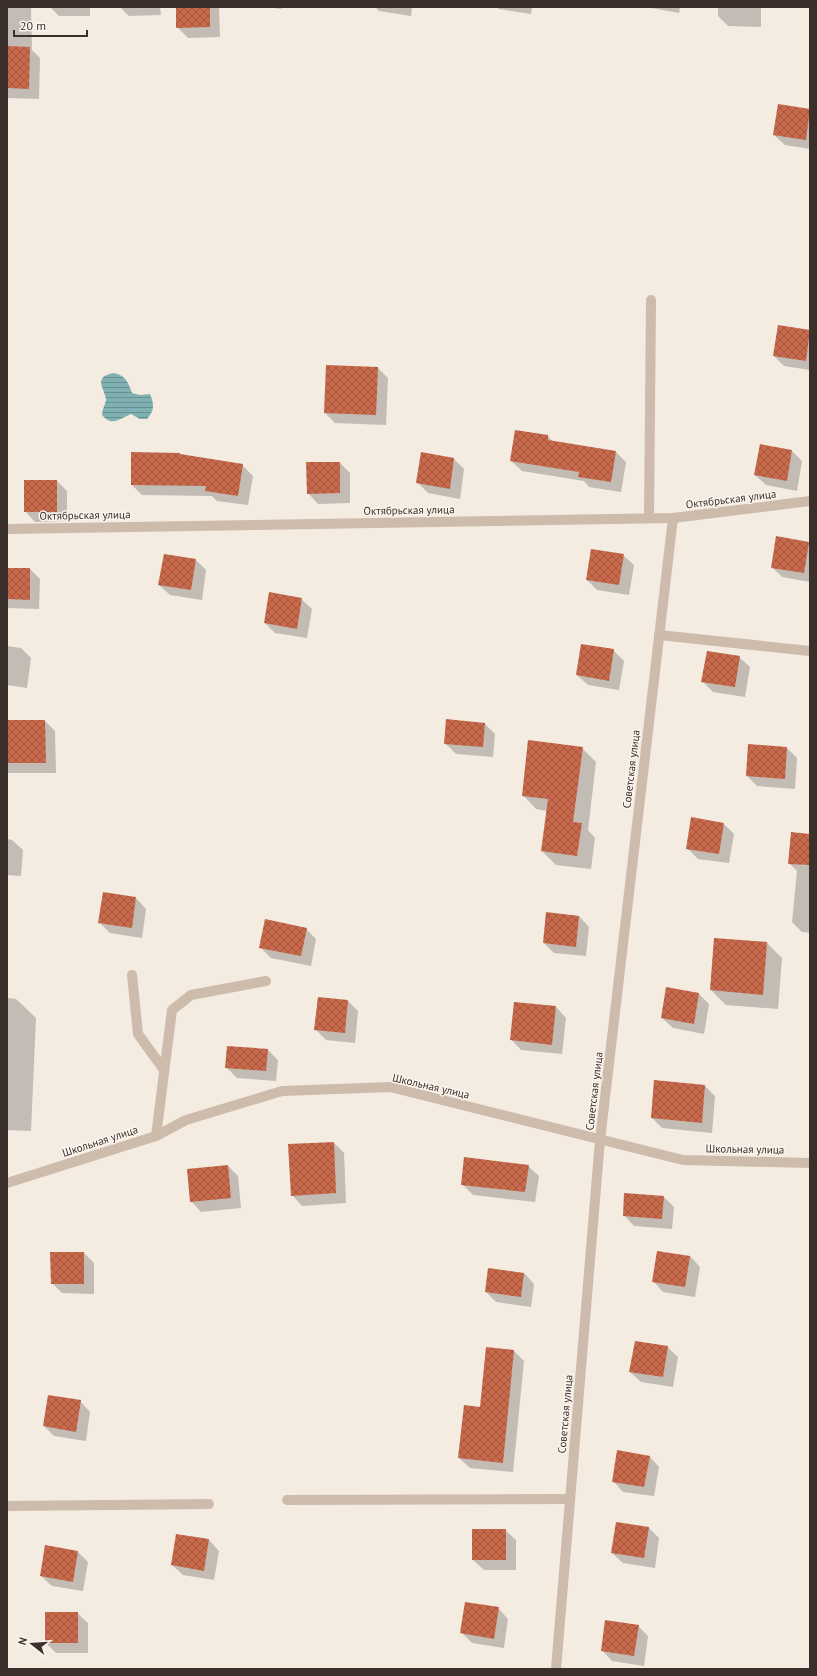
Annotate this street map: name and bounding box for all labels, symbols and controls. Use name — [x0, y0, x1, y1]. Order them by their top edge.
scale bar — [14, 12, 87, 38]
text: 20 m — [20, 18, 46, 33]
street label: Октябрьская улица — [685, 487, 777, 511]
street label: Октябрьская улица — [363, 502, 455, 518]
street label: Октябрьская улица — [39, 507, 131, 523]
street label: Советская улица — [619, 729, 643, 809]
street label: Советская улица — [582, 1051, 606, 1131]
street label: Школьная улица — [391, 1070, 471, 1102]
street label: Школьная улица — [60, 1122, 140, 1160]
street label: Школьная улица — [705, 1141, 785, 1157]
street label: Советская улица — [555, 1374, 575, 1454]
north arrow — [12, 1624, 52, 1664]
text: N — [15, 1636, 30, 1647]

